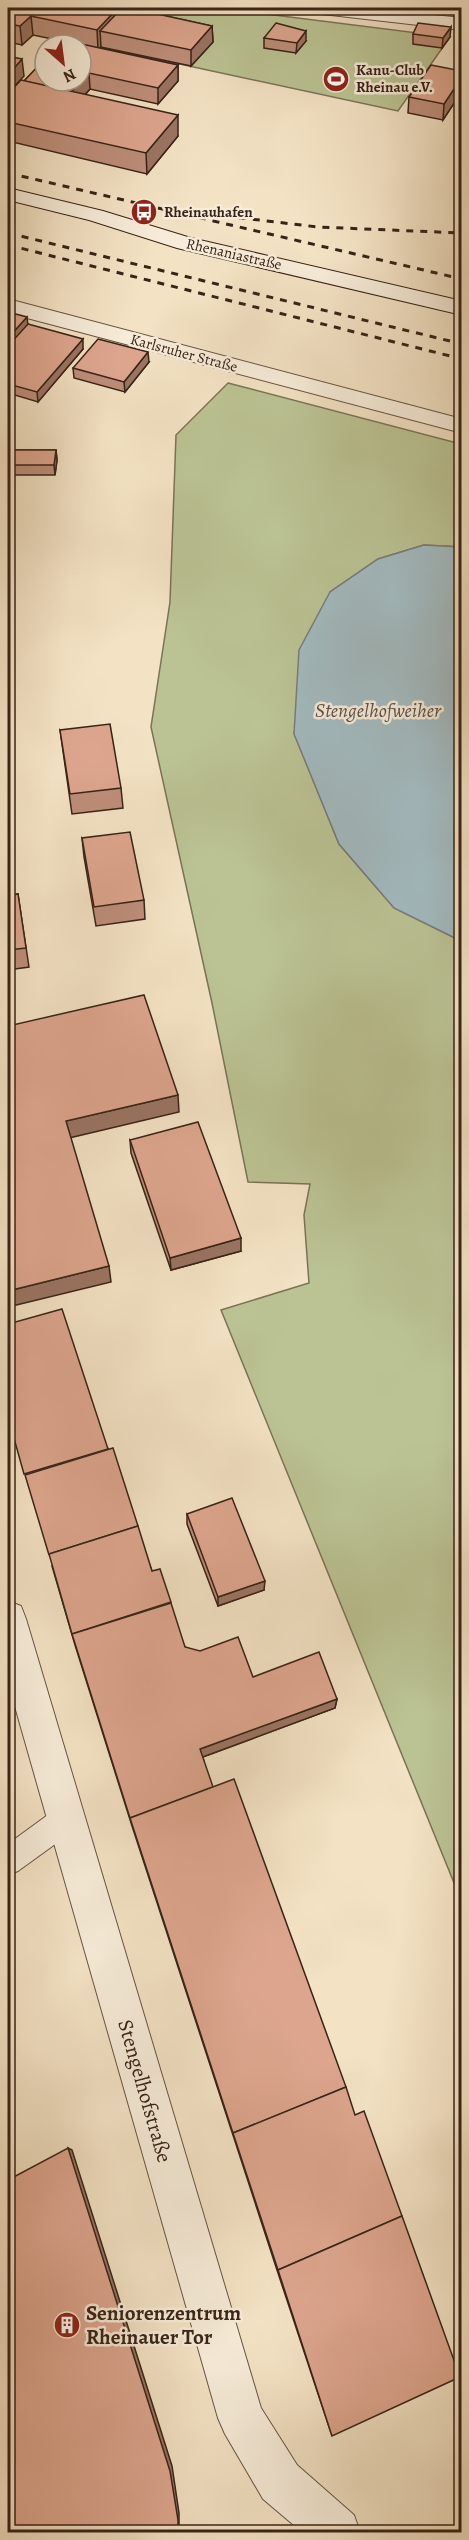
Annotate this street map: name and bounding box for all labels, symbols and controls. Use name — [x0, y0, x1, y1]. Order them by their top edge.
north arrow — [33, 33, 93, 93]
place label: Kanu-Club Rheinau e.V. — [356, 60, 433, 97]
text: N — [59, 63, 80, 88]
sports icon: Kanu-Club Rheinau e.V. — [321, 64, 351, 94]
bus stop icon: Rheinauhafen — [129, 197, 159, 227]
place label: Rheinauhafen — [164, 202, 253, 222]
street label: Rhenaniastraße — [184, 233, 284, 275]
street label: Karlsruher Straße — [128, 329, 240, 377]
water label: Stengelhofweiher — [315, 697, 442, 724]
street label: Stengelhofstraße — [111, 2016, 179, 2166]
place label: Seniorenzentrum Rheinauer Tor — [86, 2299, 242, 2351]
building icon: Seniorenzentrum Rheinauer Tor — [52, 2310, 82, 2340]

